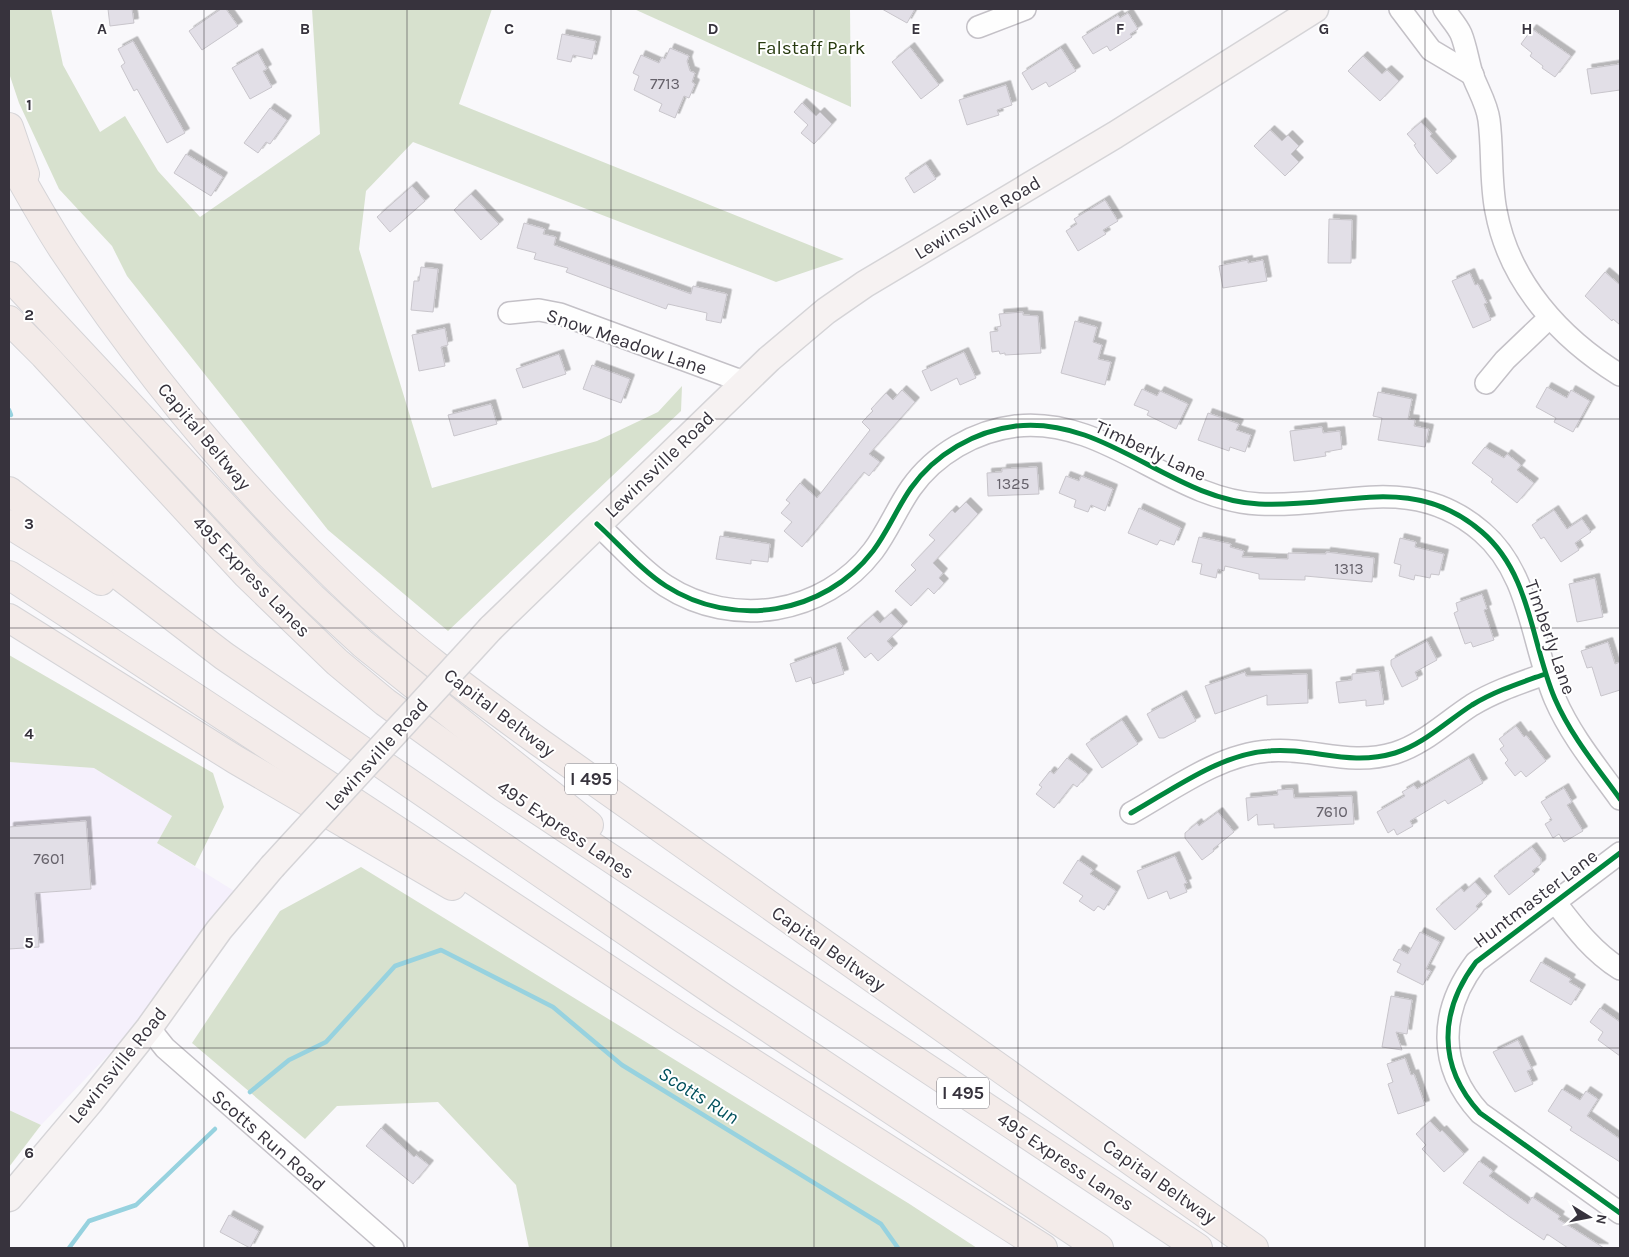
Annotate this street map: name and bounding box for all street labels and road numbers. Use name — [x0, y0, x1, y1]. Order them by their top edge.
street label: Lewinsville Road — [910, 172, 1045, 264]
street label: Snow Meadow Lane — [543, 304, 710, 380]
street label: Capital Beltway — [153, 378, 256, 495]
street label: Lewinsville Road — [600, 407, 719, 522]
street label: Timberly Lane — [1092, 416, 1210, 486]
street label: 495 Express Lanes — [188, 511, 315, 642]
street label: Timberly Lane — [1520, 577, 1580, 698]
street label: Capital Beltway — [440, 664, 559, 762]
street label: Lewinsville Road — [321, 694, 433, 815]
road number: I 495 — [565, 764, 617, 794]
street label: 495 Express Lanes — [493, 776, 638, 884]
street label: Huntmaster Lane — [1469, 845, 1602, 953]
street label: Capital Beltway — [767, 902, 889, 996]
street label: Lewinsville Road — [64, 1003, 171, 1128]
road number: I 495 — [937, 1078, 989, 1108]
street label: Scotts Run Road — [207, 1085, 330, 1196]
street label: 495 Express Lanes — [993, 1108, 1138, 1216]
street label: Capital Beltway — [1098, 1135, 1220, 1229]

